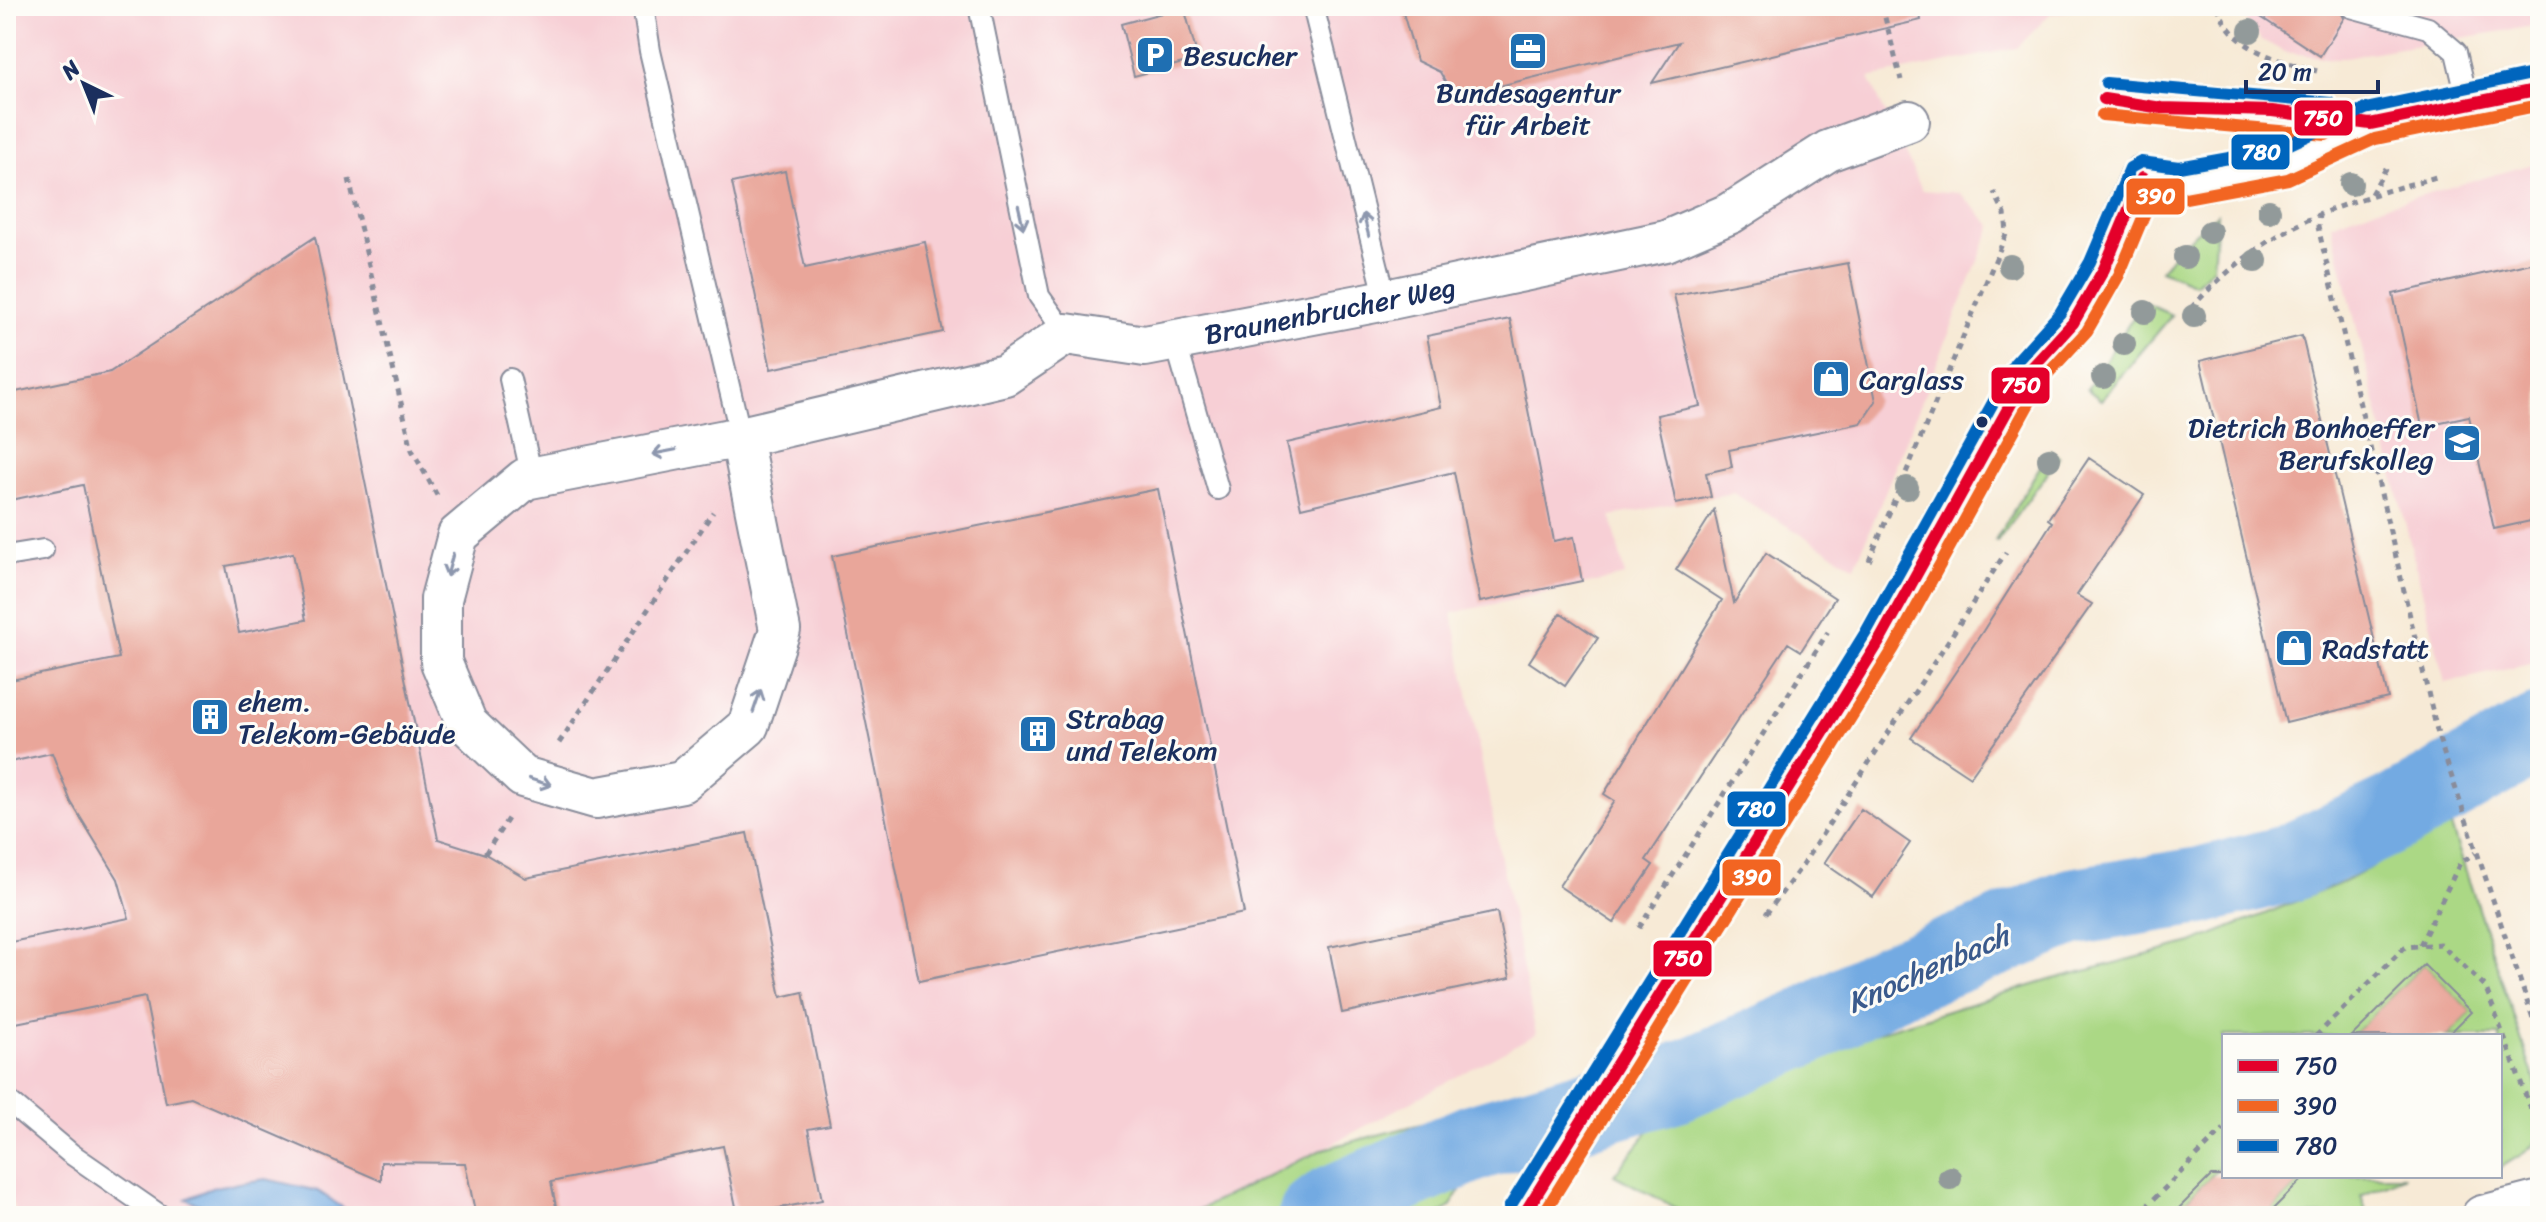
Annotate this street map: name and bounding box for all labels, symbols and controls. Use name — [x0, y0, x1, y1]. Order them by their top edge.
office icon: Bundesagentur für Arbeit — [1507, 30, 1549, 72]
place label: Besucher — [1183, 31, 1298, 80]
parking icon: Besucher — [1134, 34, 1176, 76]
north arrow — [44, 44, 124, 124]
scale bar — [2246, 44, 2378, 94]
text: N — [51, 50, 90, 90]
text: 20 m — [2258, 51, 2312, 93]
place label: Bundesagentur für Arbeit — [1436, 68, 1621, 149]
line badge: 750 — [2293, 99, 2354, 137]
text: 750 — [2303, 99, 2343, 138]
line badge: 780 — [2230, 133, 2291, 171]
text: 780 — [2241, 133, 2281, 172]
line badge: 390 — [2125, 177, 2186, 216]
text: 390 — [2135, 177, 2176, 216]
one-way arrow — [1014, 204, 1029, 230]
one-way arrow — [1358, 212, 1373, 238]
street label: Braunenbrucher Weg — [1200, 261, 1460, 359]
place label: Carglass — [1859, 355, 1964, 404]
shop icon: Carglass — [1810, 358, 1852, 400]
line badge: 750 — [1990, 366, 2051, 405]
text: 750 — [2001, 366, 2041, 405]
place label: Dietrich Bonhoeffer Berufskolleg — [2188, 403, 2436, 484]
unlabelled marker — [1974, 414, 1990, 430]
school or university icon: Dietrich Bonhoeffer Berufskolleg — [2441, 422, 2483, 464]
one-way arrow — [652, 445, 677, 460]
one-way arrow — [442, 551, 457, 577]
place label: Radstatt — [2322, 624, 2429, 673]
shop icon: Radstatt — [2273, 627, 2315, 669]
place label: ehem. Telekom-Gebäude — [238, 677, 456, 758]
one-way arrow — [750, 688, 765, 713]
place label: Strabag und Telekom — [1066, 694, 1218, 775]
building icon: ehem. Telekom-Gebäude — [189, 696, 231, 738]
building icon: Strabag und Telekom — [1017, 713, 1059, 755]
one-way arrow — [526, 775, 552, 790]
line badge: 780 — [1726, 790, 1787, 828]
text: 780 — [1736, 790, 1776, 829]
line badge: 390 — [1721, 858, 1782, 897]
text: 390 — [1731, 858, 1772, 897]
water label: Knochenbach — [1838, 908, 2020, 1029]
line badge: 750 — [1652, 939, 1713, 978]
text: 750 — [1663, 939, 1703, 978]
legend — [2222, 1034, 2502, 1178]
text: 750 — [2294, 1045, 2338, 1087]
text: 390 — [2294, 1085, 2337, 1127]
text: 780 — [2294, 1125, 2337, 1167]

